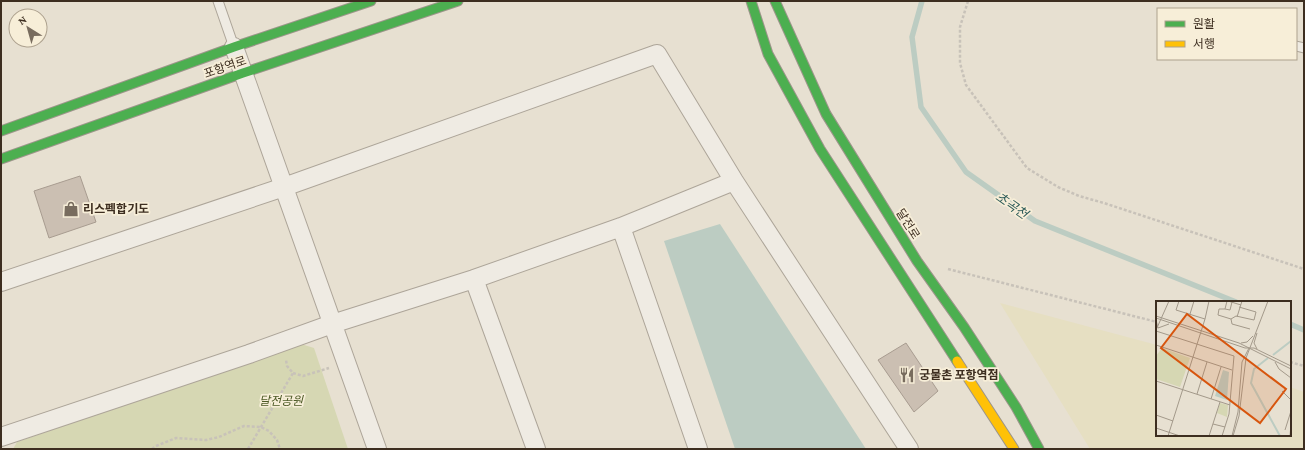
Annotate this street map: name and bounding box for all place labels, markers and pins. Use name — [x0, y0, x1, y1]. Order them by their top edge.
shop icon: 리스펙합기도 — [62, 200, 80, 218]
place label: 리스펙합기도 — [83, 202, 149, 216]
restaurant icon: 궁물촌 포항역점 — [898, 366, 916, 384]
place label: 궁물촌 포항역점 — [919, 368, 999, 382]

